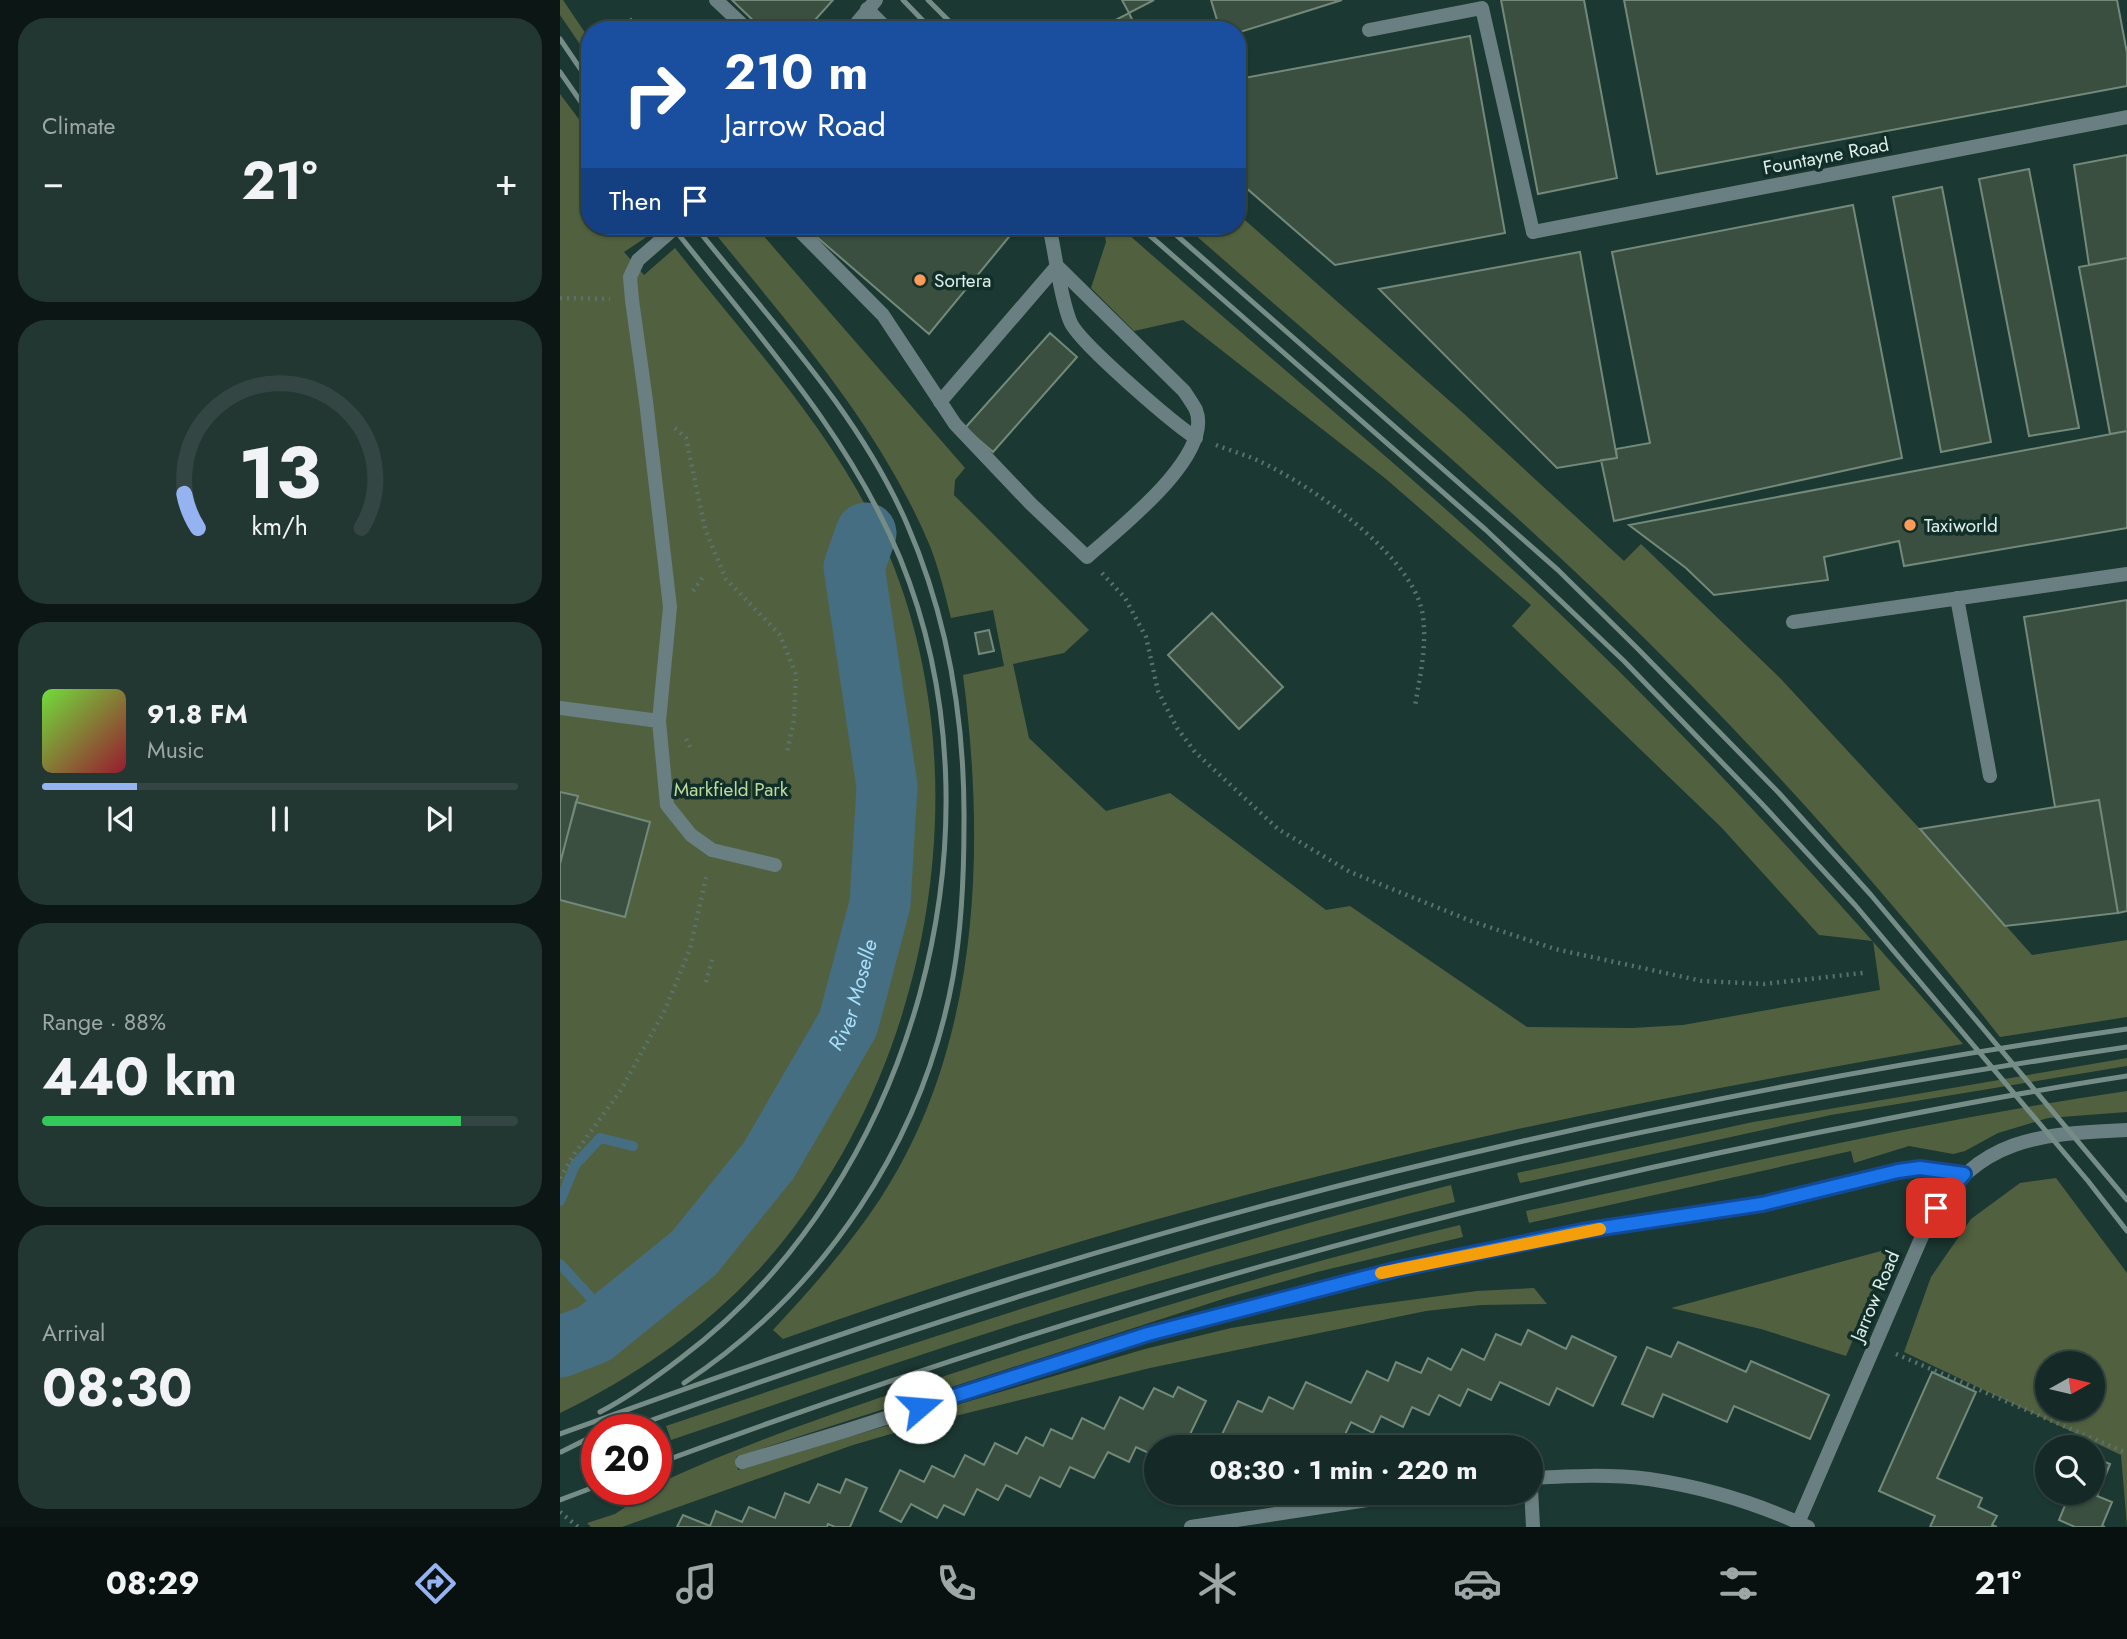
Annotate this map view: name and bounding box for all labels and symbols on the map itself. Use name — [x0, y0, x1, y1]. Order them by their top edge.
street label: Fountayne Road — [1761, 131, 1891, 181]
place label: Sortera — [934, 267, 991, 294]
marker: Sortera — [912, 272, 928, 288]
place label: Taxiworld — [1924, 512, 1998, 539]
marker: Taxiworld — [1902, 517, 1918, 533]
park label: Markfield Park — [674, 776, 789, 803]
water label: River Moselle — [821, 936, 885, 1056]
pin — [1906, 1178, 1966, 1238]
street label: Jarrow Road — [1843, 1246, 1906, 1348]
north arrow — [2035, 1351, 2105, 1421]
position arrow — [883, 1370, 957, 1444]
speed limit sign: 20 — [581, 1414, 672, 1505]

